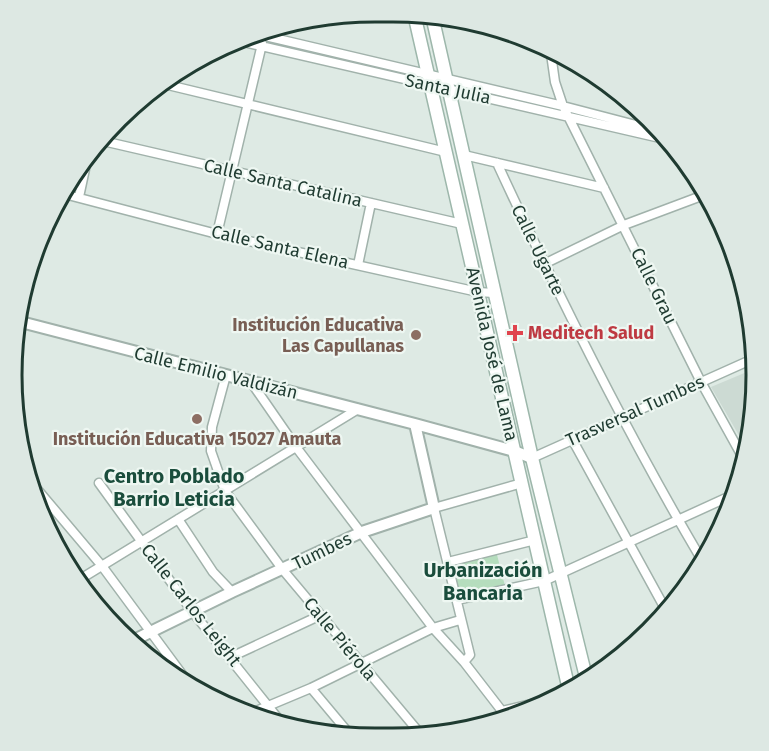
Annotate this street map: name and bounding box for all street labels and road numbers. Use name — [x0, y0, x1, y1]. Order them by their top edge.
street label: Santa Julia — [403, 69, 493, 109]
street label: Calle Santa Catalina — [202, 154, 364, 212]
street label: Calle Ugarte — [507, 201, 569, 299]
street label: Calle Santa Elena — [209, 220, 351, 274]
street label: Calle Grau — [626, 244, 682, 328]
street label: Avenida José de Lama — [461, 265, 523, 443]
street label: Calle Emilio Valdizán — [132, 342, 300, 404]
street label: Trasversal Tumbes — [562, 371, 708, 451]
street label: Tumbes — [289, 527, 355, 575]
street label: Calle Carlos Leight — [136, 539, 246, 671]
street label: Calle Piérola — [299, 593, 381, 685]

